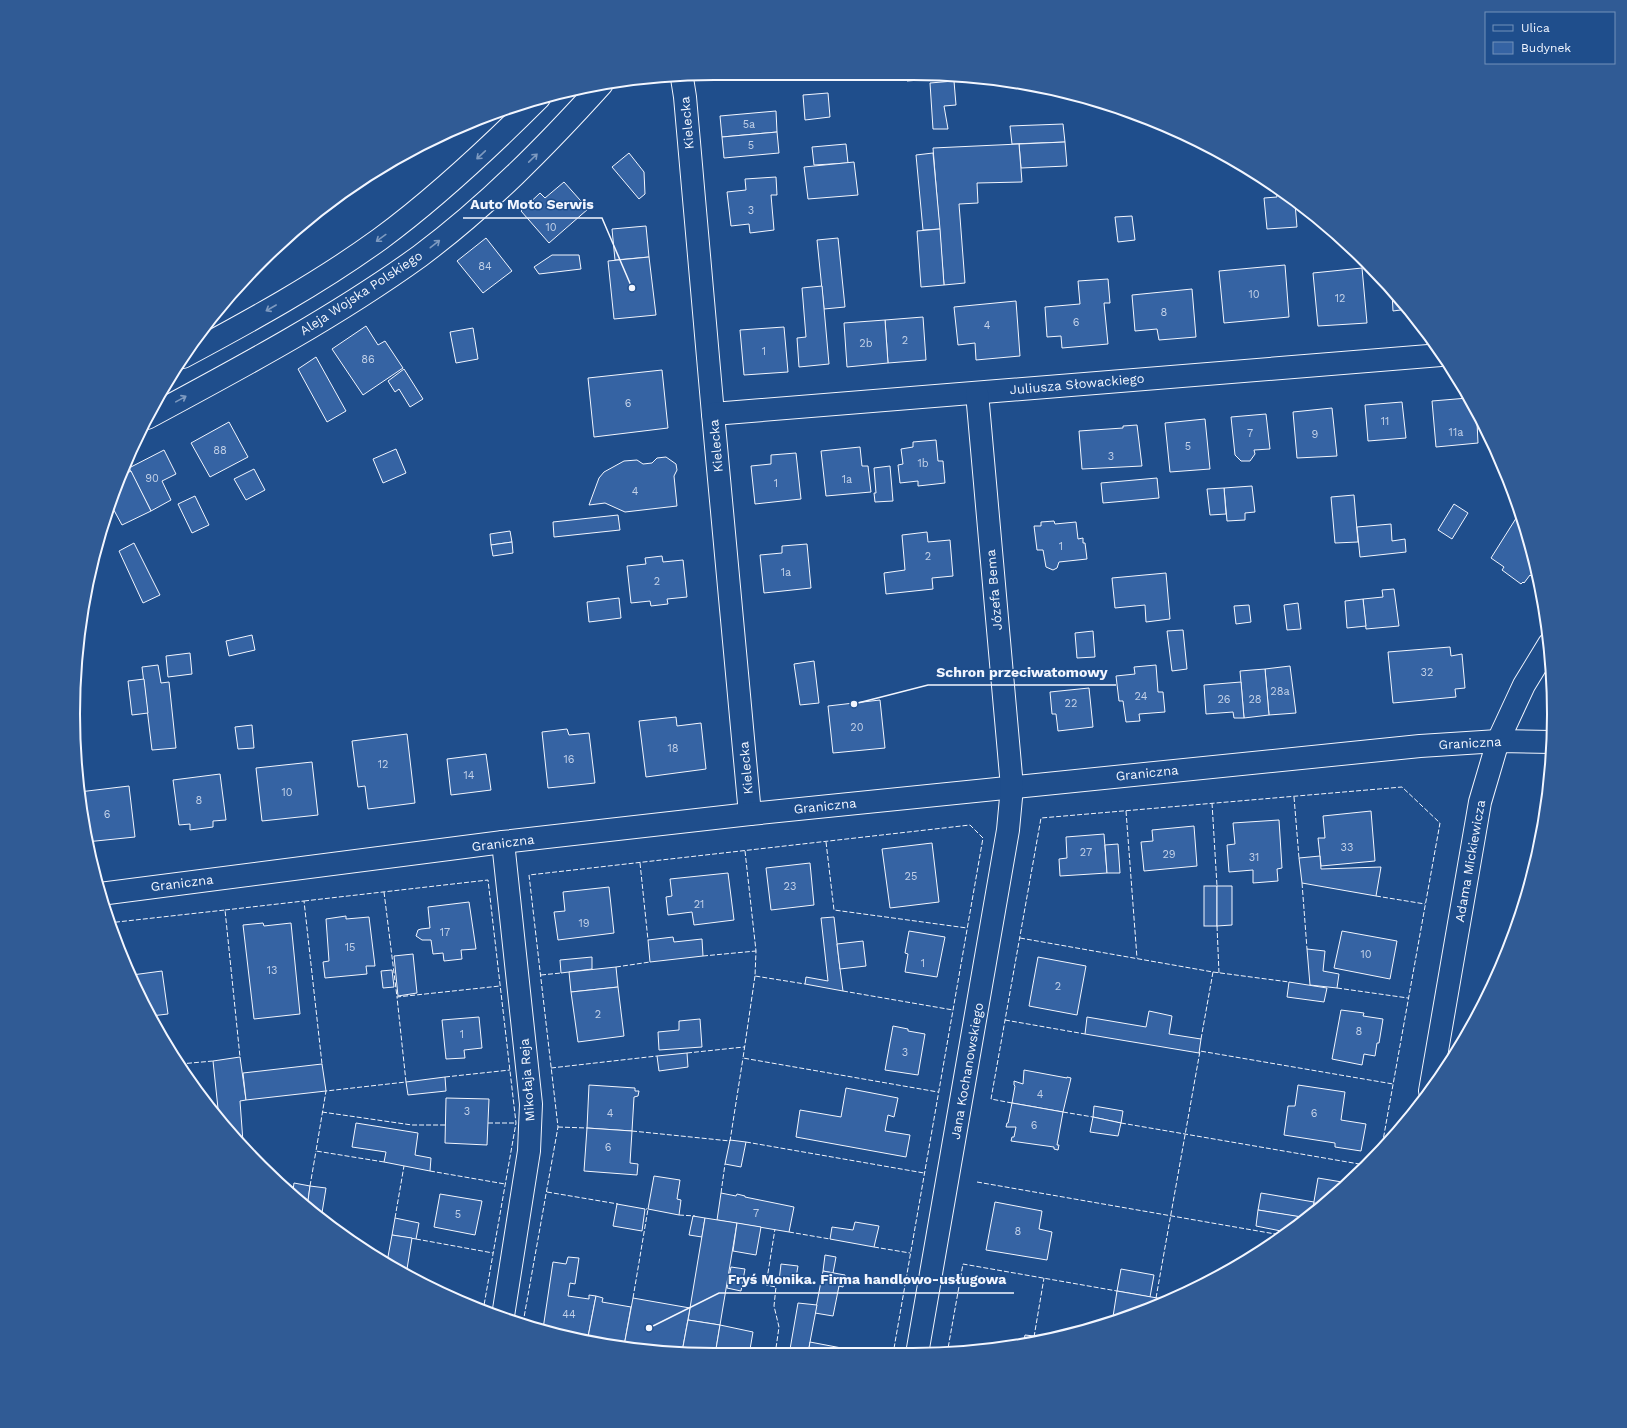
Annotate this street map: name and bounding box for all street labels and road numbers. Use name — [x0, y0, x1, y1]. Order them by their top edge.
street label: Kielecka — [677, 95, 697, 150]
street label: Aleja Wojska Polskiego — [297, 248, 425, 338]
street label: Juliusza Słowackiego — [1009, 371, 1145, 397]
street label: Kielecka — [706, 418, 726, 473]
street label: Józefa Bema — [983, 548, 1005, 631]
street label: Graniczna — [1438, 734, 1502, 752]
street label: Kielecka — [736, 740, 756, 795]
street label: Graniczna — [1115, 762, 1180, 784]
street label: Graniczna — [793, 795, 858, 817]
street label: Adama Mickiewicza — [1452, 798, 1488, 923]
street label: Graniczna — [471, 832, 536, 854]
street label: Graniczna — [150, 872, 215, 894]
street label: Jana Kochanowskiego — [948, 1001, 986, 1141]
street label: Mikołaja Reja — [517, 1037, 537, 1122]

